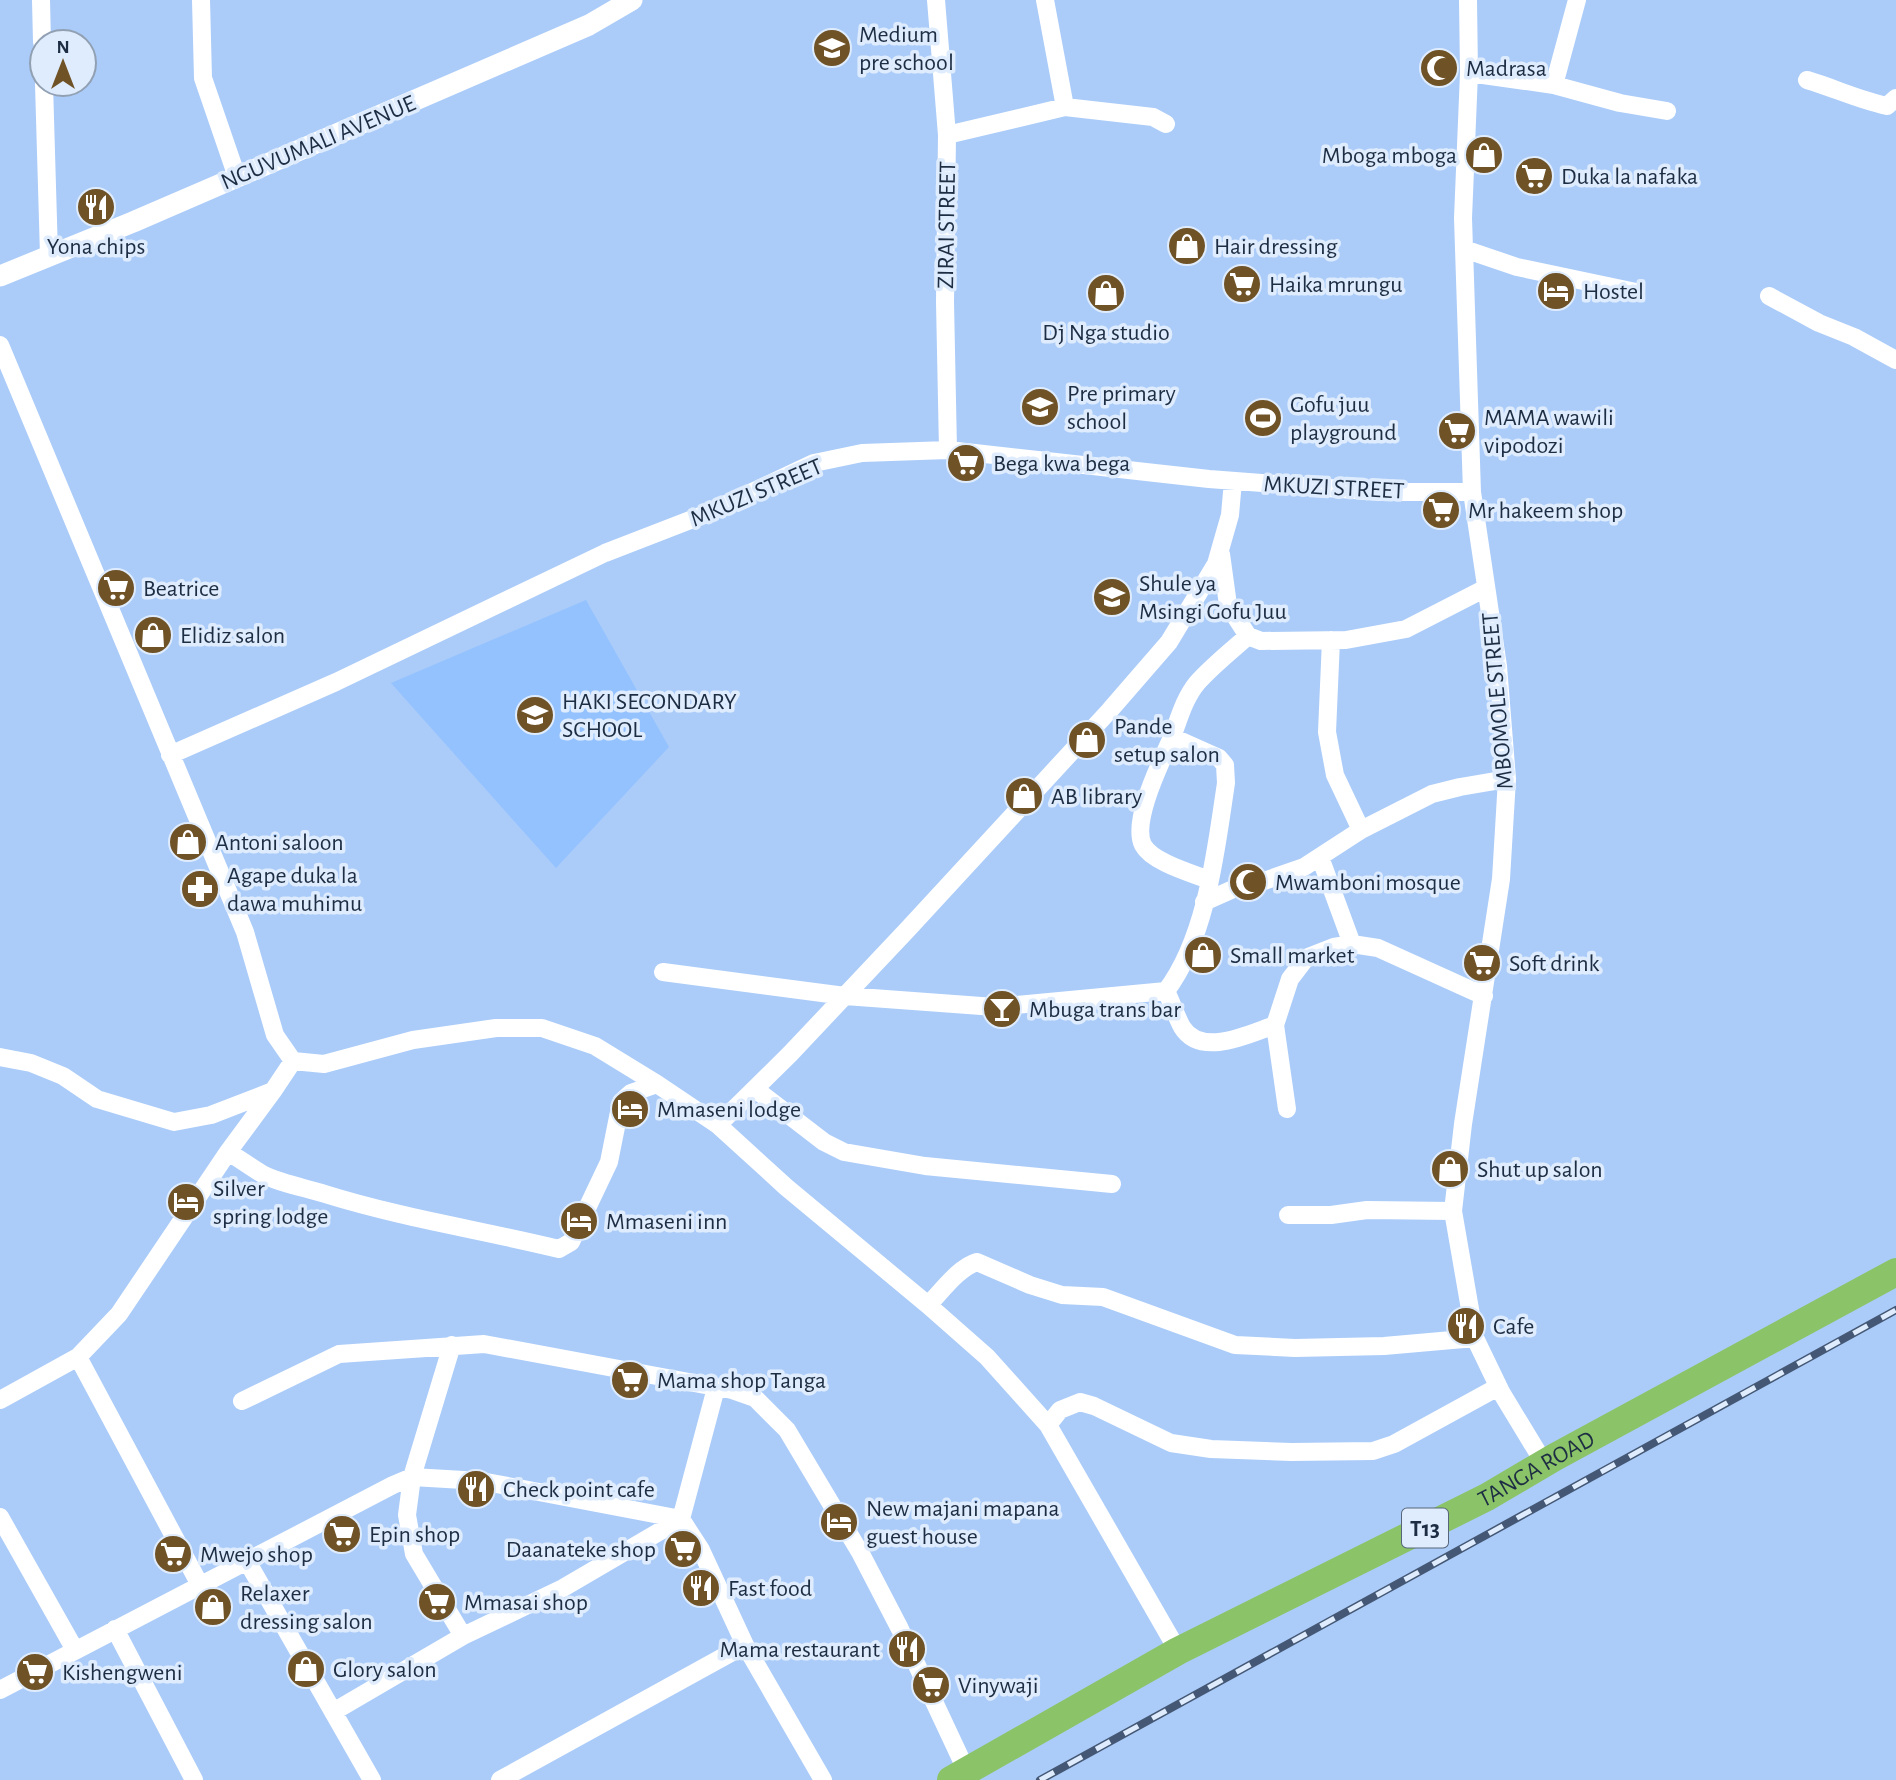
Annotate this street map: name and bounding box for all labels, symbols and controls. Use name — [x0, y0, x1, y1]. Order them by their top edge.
place label: Medium pre school — [859, 23, 954, 75]
school or university icon: Medium pre school — [811, 27, 853, 69]
north arrow — [28, 28, 98, 98]
text: N — [56, 38, 70, 57]
mosque icon: Madrasa — [1418, 47, 1460, 89]
place label: Madrasa — [1466, 57, 1547, 81]
street label: NGUVUMALI AVENUE — [218, 91, 419, 195]
shop icon: Mboga mboga — [1463, 134, 1505, 176]
place label: Mboga mboga — [1322, 144, 1457, 168]
supermarket icon: Duka la nafaka — [1513, 155, 1555, 197]
street label: ZIRAI STREET — [934, 161, 960, 289]
place label: Duka la nafaka — [1561, 165, 1698, 189]
restaurant icon: Yona chips — [75, 186, 117, 228]
shop icon: Hair dressing — [1166, 225, 1208, 267]
place label: Yona chips — [47, 235, 145, 259]
place label: Hair dressing — [1214, 235, 1338, 259]
supermarket icon: Haika mrungu — [1221, 263, 1263, 305]
hotel icon: Hostel — [1535, 270, 1577, 312]
shop icon: Dj Nga studio — [1085, 272, 1127, 314]
place label: Haika mrungu — [1269, 273, 1402, 297]
place label: Hostel — [1583, 280, 1644, 304]
place label: Dj Nga studio — [1042, 321, 1170, 345]
place label: Pre primary school — [1067, 382, 1176, 434]
school or university icon: Pre primary school — [1019, 386, 1061, 428]
place label: Gofu juu playground — [1290, 393, 1397, 445]
sports icon: Gofu juu playground — [1242, 397, 1284, 439]
place label: MAMA wawili vipodozi — [1484, 406, 1614, 458]
supermarket icon: MAMA wawili vipodozi — [1436, 410, 1478, 452]
supermarket icon: Bega kwa bega — [945, 442, 987, 484]
place label: Bega kwa bega — [993, 452, 1130, 476]
street label: MKUZI STREET — [687, 454, 826, 532]
street label: MKUZI STREET — [1263, 472, 1405, 504]
supermarket icon: Mr hakeem shop — [1420, 489, 1462, 531]
place label: Mr hakeem shop — [1468, 499, 1623, 523]
supermarket icon: Beatrice — [95, 567, 137, 609]
place label: Shule ya Msingi Gofu Juu — [1139, 572, 1287, 624]
school or university icon: Shule ya Msingi Gofu Juu — [1091, 576, 1133, 618]
place label: Beatrice — [143, 577, 219, 601]
street label: MBOMOLE STREET — [1478, 611, 1518, 790]
shop icon: Elidiz salon — [132, 614, 174, 656]
place label: Elidiz salon — [180, 624, 285, 648]
place label: HAKI SECONDARY SCHOOL — [562, 690, 737, 742]
school or university icon: HAKI SECONDARY SCHOOL — [514, 694, 556, 736]
place label: Pande setup salon — [1114, 715, 1220, 767]
shop icon: Pande setup salon — [1066, 719, 1108, 761]
shop icon: AB library — [1003, 775, 1045, 817]
place label: AB library — [1051, 785, 1142, 809]
shop icon: Antoni saloon — [167, 821, 209, 863]
place label: Antoni saloon — [215, 831, 344, 855]
mosque icon: Mwamboni mosque — [1227, 861, 1269, 903]
place label: Agape duka la dawa muhimu — [227, 864, 362, 916]
pharmacy icon: Agape duka la dawa muhimu — [179, 868, 221, 910]
place label: Mwamboni mosque — [1275, 871, 1461, 895]
shop icon: Small market — [1182, 934, 1224, 976]
supermarket icon: Soft drink — [1461, 942, 1503, 984]
place label: Small market — [1230, 944, 1355, 968]
place label: Soft drink — [1509, 952, 1600, 976]
bar icon: Mbuga trans bar — [981, 988, 1023, 1030]
place label: Mbuga trans bar — [1029, 998, 1181, 1022]
hotel icon: Mmaseni lodge — [609, 1088, 651, 1130]
place label: Mmaseni lodge — [657, 1098, 801, 1122]
shop icon: Shut up salon — [1429, 1148, 1471, 1190]
place label: Shut up salon — [1477, 1158, 1603, 1182]
place label: Silver spring lodge — [213, 1177, 328, 1229]
hotel icon: Silver spring lodge — [165, 1181, 207, 1223]
hotel icon: Mmaseni inn — [558, 1200, 600, 1242]
place label: Mmaseni inn — [606, 1210, 727, 1234]
restaurant icon: Cafe — [1445, 1305, 1487, 1347]
place label: Cafe — [1493, 1315, 1534, 1339]
supermarket icon: Mama shop Tanga — [609, 1359, 651, 1401]
place label: Mama shop Tanga — [657, 1369, 826, 1393]
street label: TANGA ROAD — [1475, 1427, 1599, 1512]
restaurant icon: Check point cafe — [455, 1468, 497, 1510]
place label: Check point cafe — [503, 1478, 655, 1502]
place label: New majani mapana guest house — [866, 1497, 1060, 1549]
hotel icon: New majani mapana guest house — [818, 1501, 860, 1543]
road number: T13 — [1402, 1508, 1448, 1548]
supermarket icon: Epin shop — [321, 1513, 363, 1555]
place label: Epin shop — [369, 1523, 460, 1547]
supermarket icon: Daanateke shop — [662, 1528, 704, 1570]
supermarket icon: Mwejo shop — [152, 1533, 194, 1575]
place label: Daanateke shop — [506, 1538, 656, 1562]
place label: Mwejo shop — [200, 1543, 313, 1567]
restaurant icon: Fast food — [680, 1567, 722, 1609]
place label: Fast food — [728, 1577, 812, 1601]
supermarket icon: Mmasai shop — [416, 1581, 458, 1623]
place label: Relaxer dressing salon — [240, 1582, 373, 1634]
shop icon: Relaxer dressing salon — [192, 1586, 234, 1628]
place label: Mmasai shop — [464, 1591, 588, 1615]
restaurant icon: Mama restaurant — [886, 1628, 928, 1670]
place label: Mama restaurant — [719, 1638, 880, 1662]
shop icon: Glory salon — [285, 1648, 327, 1690]
supermarket icon: Kishengweni — [14, 1651, 56, 1693]
place label: Glory salon — [333, 1658, 437, 1682]
place label: Kishengweni — [62, 1661, 183, 1685]
supermarket icon: Vinywaji — [910, 1664, 952, 1706]
place label: Vinywaji — [958, 1674, 1039, 1698]

